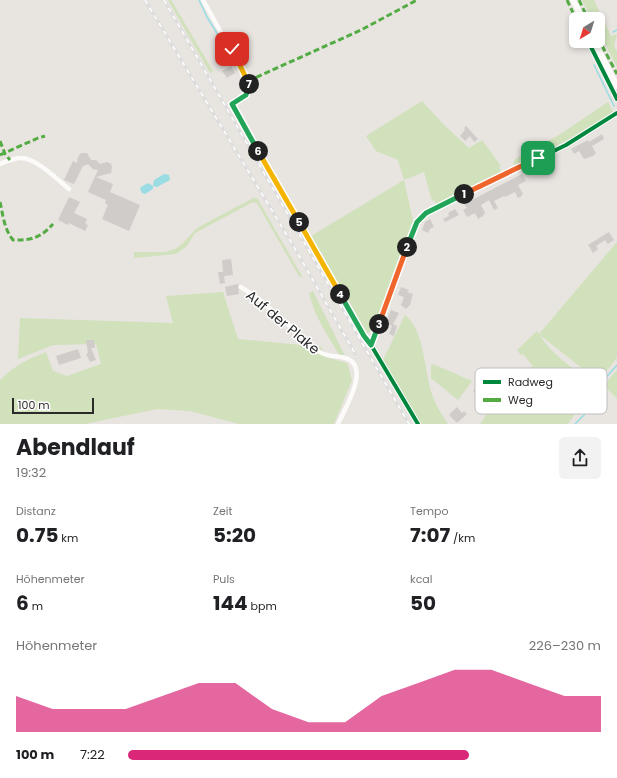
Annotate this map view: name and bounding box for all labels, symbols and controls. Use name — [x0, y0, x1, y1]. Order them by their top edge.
north arrow — [569, 12, 605, 48]
map controls — [569, 12, 605, 48]
pin — [215, 32, 249, 66]
icon: check — [221, 38, 243, 60]
pin: 7 — [239, 74, 259, 94]
text: 7 — [246, 76, 252, 92]
pin: 6 — [248, 141, 268, 161]
pin — [521, 141, 555, 175]
text: 6 — [254, 143, 262, 159]
icon: arrive — [527, 147, 549, 169]
pin: 1 — [454, 184, 474, 204]
text: 1 — [462, 186, 466, 202]
pin: 5 — [289, 212, 309, 232]
text: 5 — [295, 214, 303, 230]
pin: 2 — [397, 237, 417, 257]
text: 2 — [404, 239, 410, 255]
pin: 4 — [330, 284, 350, 304]
street label: Auf der Plake — [242, 285, 324, 359]
text: 4 — [336, 286, 344, 302]
pin: 3 — [369, 314, 389, 334]
text: 3 — [376, 316, 382, 332]
legend — [475, 368, 607, 414]
text: Radweg — [508, 374, 553, 390]
text: Weg — [508, 392, 533, 408]
scale bar — [12, 396, 94, 415]
text: 100 m — [18, 397, 50, 413]
text: Abendlauf — [16, 432, 135, 463]
button: share — [559, 437, 601, 479]
text: 19:32 — [16, 463, 46, 482]
text: Distanz — [16, 503, 56, 519]
text: Zeit — [213, 503, 232, 519]
text: Tempo — [410, 503, 449, 519]
text: 0.75 — [16, 521, 58, 549]
text: 5:20 — [213, 521, 256, 549]
text: 7:07 — [410, 521, 450, 549]
text: km — [58, 530, 78, 546]
text: /km — [450, 530, 475, 546]
text: Höhenmeter — [16, 571, 85, 587]
text: Puls — [213, 571, 235, 587]
text: kcal — [410, 571, 432, 587]
text: 6 — [16, 589, 29, 617]
text: 144 — [213, 589, 248, 617]
text: 50 — [410, 589, 436, 617]
text: m — [29, 598, 43, 614]
text: bpm — [248, 598, 277, 614]
text: Höhenmeter — [16, 636, 97, 655]
text: 226–230 m — [529, 636, 601, 655]
text: 100 m — [16, 745, 54, 764]
text: 7:22 — [80, 745, 105, 764]

